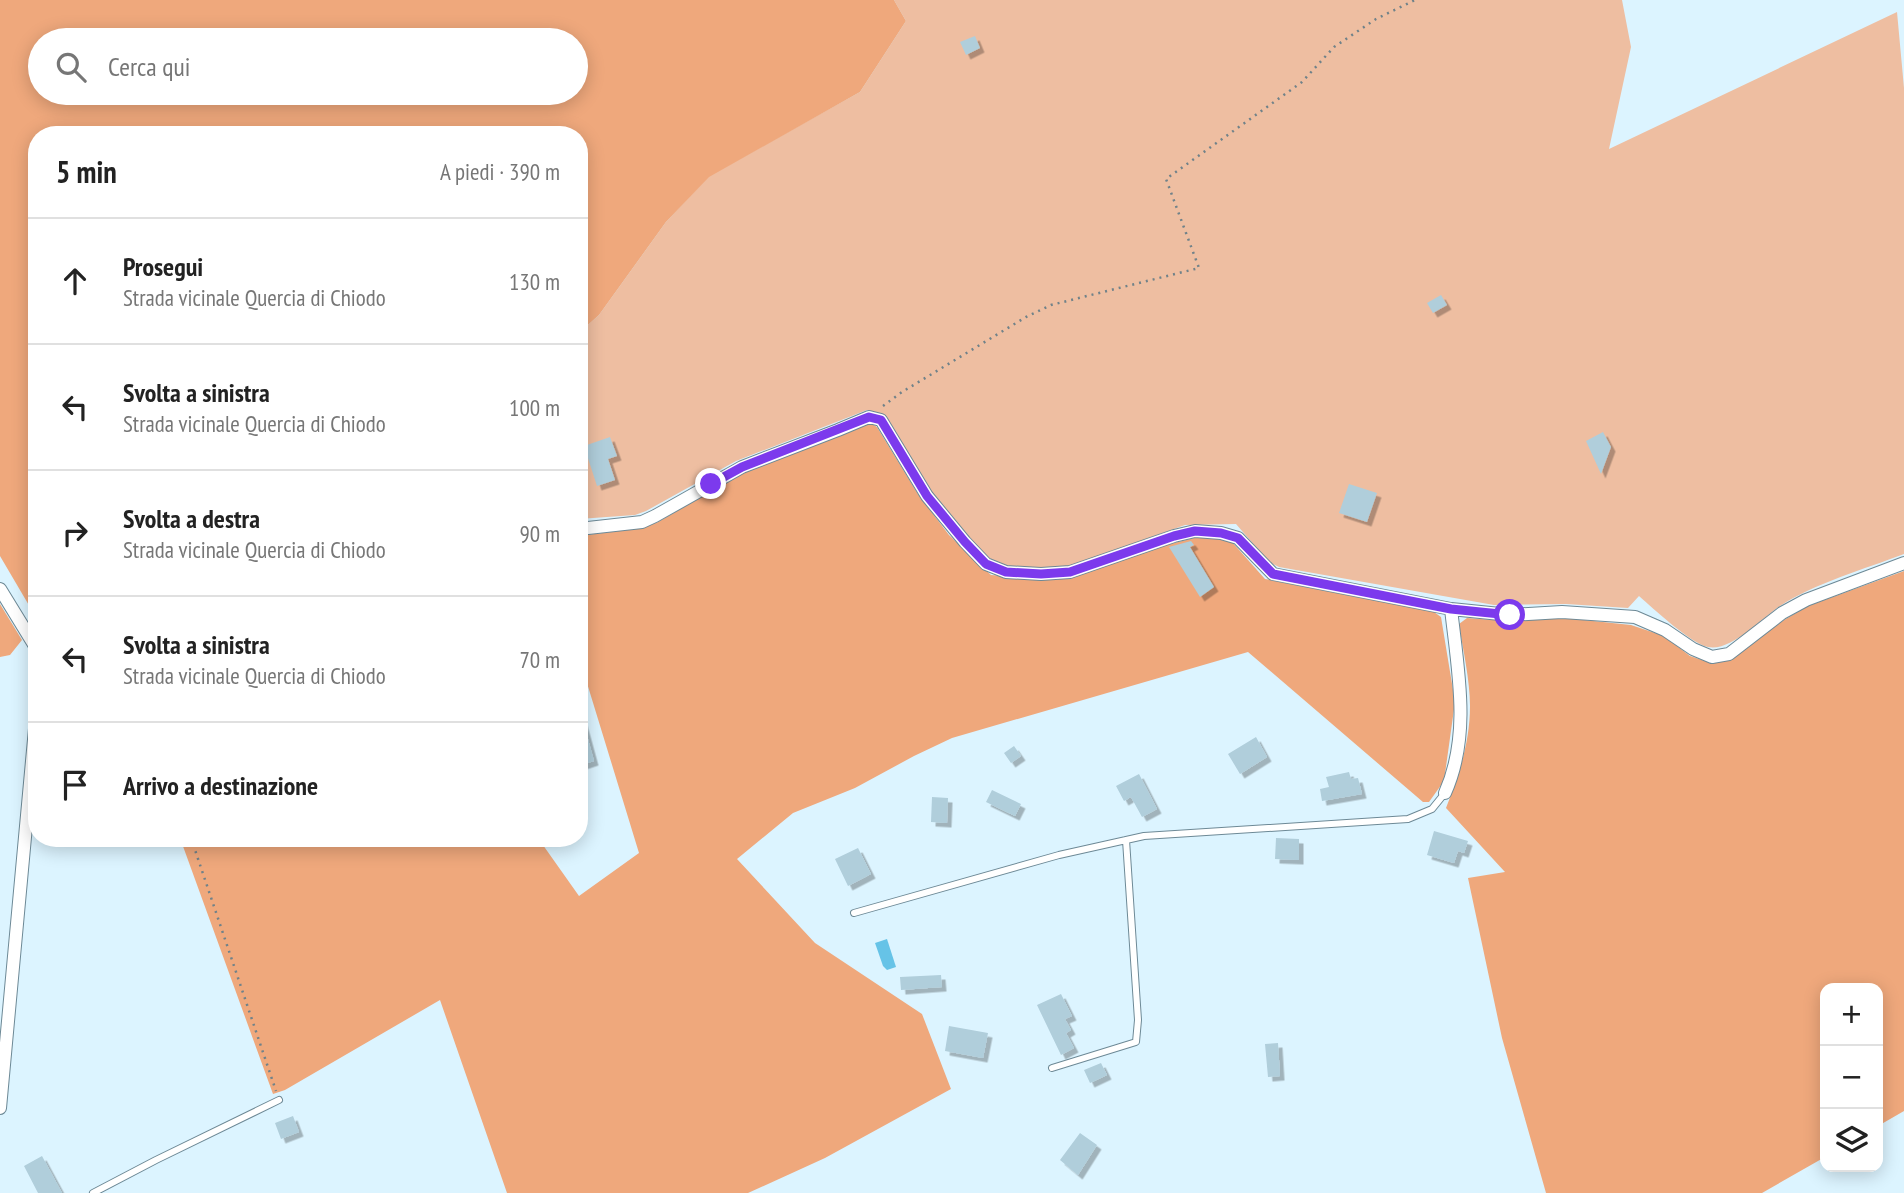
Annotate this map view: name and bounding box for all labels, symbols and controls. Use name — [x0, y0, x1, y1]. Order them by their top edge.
search box — [28, 28, 588, 105]
icon: search — [52, 48, 90, 86]
text: Cerca qui — [108, 50, 190, 83]
text: 5 min — [56, 152, 117, 191]
text: A piedi · 390 m — [440, 157, 560, 186]
text: Prosegui — [123, 250, 203, 283]
icon: ahead — [56, 262, 94, 300]
text: 130 m — [509, 267, 560, 296]
text: Strada vicinale Quercia di Chiodo — [123, 283, 386, 312]
text: Svolta a sinistra — [123, 376, 270, 409]
icon: left — [56, 388, 94, 426]
text: 100 m — [509, 393, 560, 422]
text: Strada vicinale Quercia di Chiodo — [123, 409, 386, 438]
route end — [695, 468, 726, 499]
text: Svolta a destra — [123, 502, 260, 535]
icon: right — [56, 514, 94, 552]
text: 90 m — [519, 519, 560, 548]
text: Strada vicinale Quercia di Chiodo — [123, 535, 386, 564]
route start — [1494, 599, 1525, 630]
text: Svolta a sinistra — [123, 628, 270, 661]
icon: left — [56, 640, 94, 678]
text: 70 m — [519, 645, 560, 674]
text: Strada vicinale Quercia di Chiodo — [123, 661, 386, 690]
icon: arrive — [56, 766, 94, 804]
text: Arrivo a destinazione — [123, 769, 318, 802]
map controls — [1820, 983, 1883, 1172]
button: + — [1820, 983, 1883, 1046]
button: − — [1820, 1046, 1883, 1109]
button: layers — [1820, 1109, 1883, 1172]

